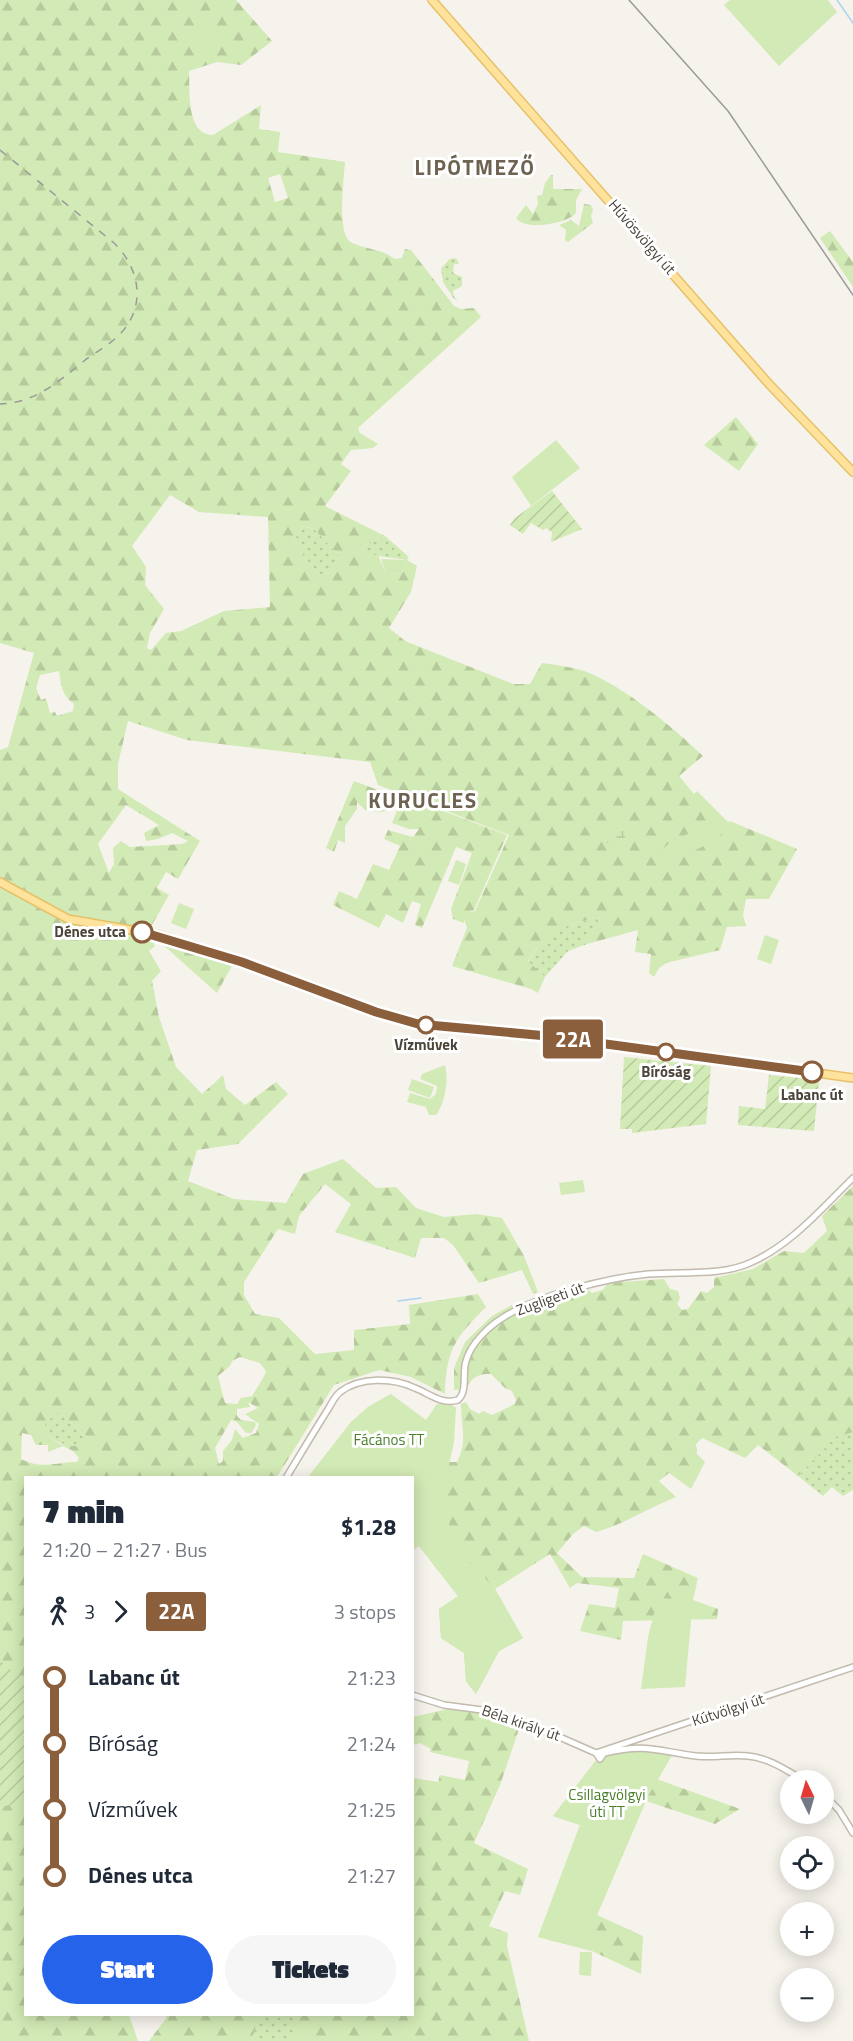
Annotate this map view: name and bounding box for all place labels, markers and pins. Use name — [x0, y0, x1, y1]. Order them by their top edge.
place label: Dénes utca — [54, 920, 126, 943]
marker: Dénes utca — [131, 921, 153, 943]
marker: Vízművek — [417, 1016, 435, 1034]
place label: Vízművek — [394, 1033, 458, 1056]
marker: Bíróság — [657, 1043, 675, 1061]
place label: Bíróság — [641, 1060, 691, 1083]
marker: Labanc út — [801, 1061, 823, 1083]
place label: Labanc út — [781, 1083, 844, 1106]

